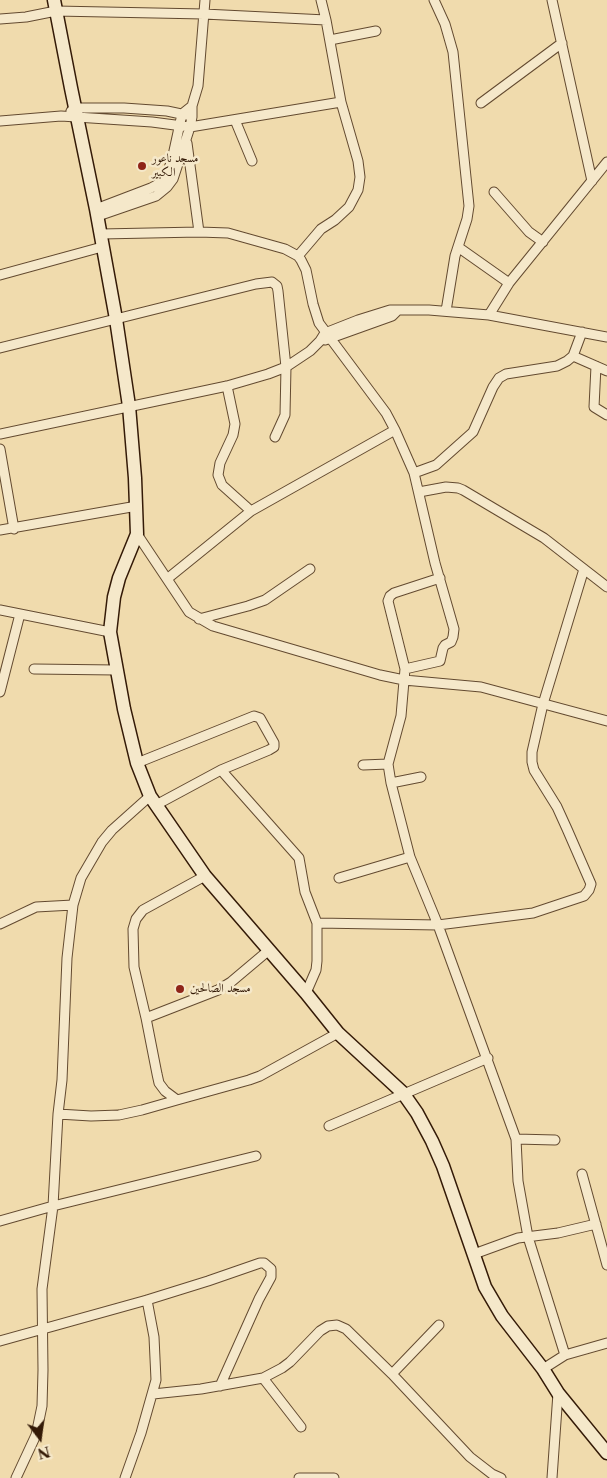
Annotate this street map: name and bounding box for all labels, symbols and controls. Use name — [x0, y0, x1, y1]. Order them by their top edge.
place label: مسجد ناعور الكبير — [152, 152, 198, 180]
marker: مسجد ناعور الكبير — [136, 160, 148, 172]
place label: مسجد الصالحين — [190, 982, 251, 996]
marker: مسجد الصالحين — [174, 983, 186, 995]
north arrow — [15, 1413, 65, 1463]
text: N — [36, 1442, 52, 1463]

